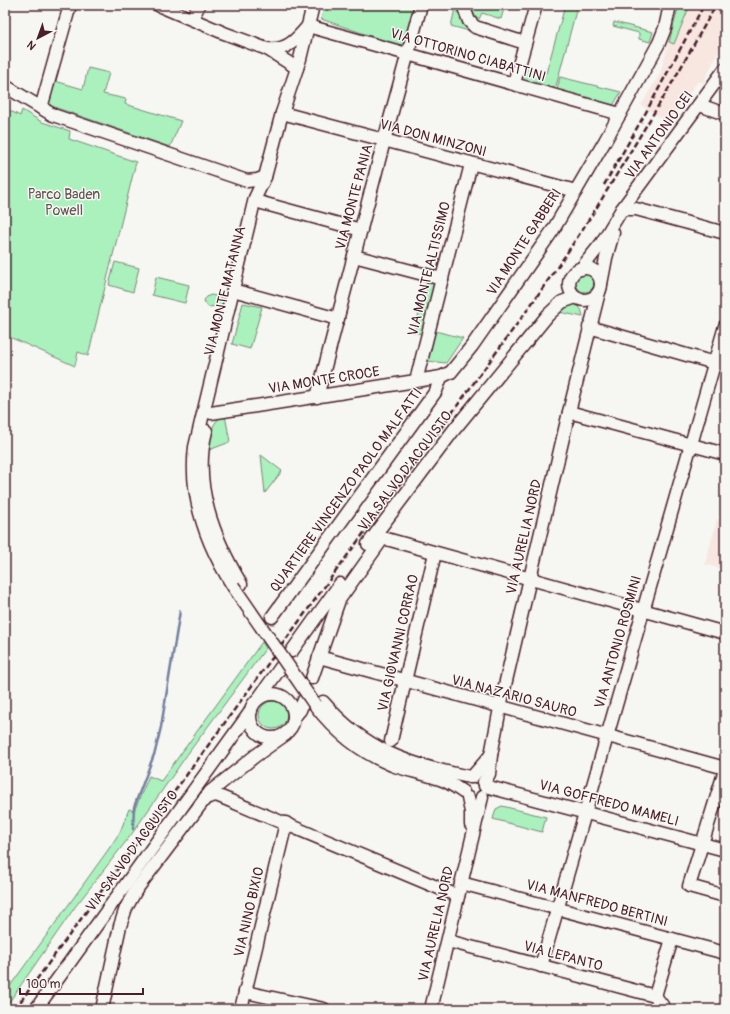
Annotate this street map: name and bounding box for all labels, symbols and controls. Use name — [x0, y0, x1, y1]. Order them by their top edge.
north arrow — [18, 18, 58, 58]
street label: VIA OTTORINO CIABATTINI — [388, 25, 548, 85]
text: N — [24, 37, 39, 53]
street label: VIA ANTONIO CEI — [621, 88, 697, 182]
street label: VIA DON MINZONI — [378, 116, 488, 160]
street label: VIA MONTE PANIA — [332, 142, 376, 252]
street label: VIA MONTE GABBERI — [483, 185, 565, 299]
park label: Parco Baden Powell — [28, 186, 100, 219]
street label: VIA MONTE ALTISSIMO — [404, 200, 454, 338]
street label: VIA MONTE MATANNA — [201, 224, 249, 358]
street label: VIA MONTE CROCE — [267, 363, 381, 397]
street label: QUARTIERE VINCENZO PAOLO MALFATTI — [266, 385, 426, 595]
street label: VIA SALVO D'ACQUISTO — [354, 408, 456, 534]
street label: VIA AURELIA NORD — [503, 478, 546, 596]
street label: VIA GIOVANNI CORRAO — [374, 573, 422, 713]
street label: VIA ANTONIO ROSMINI — [591, 574, 645, 710]
street label: VIA NAZARIO SAURO — [449, 671, 579, 721]
street label: VIA GOFFREDO MAMELI — [537, 776, 681, 830]
street label: VIA SALVO D'ACQUISTO — [82, 787, 182, 915]
street label: VIA NINO BIXIO — [230, 865, 268, 959]
street label: VIA AURELIA NORD — [415, 865, 458, 983]
street label: VIA MANFREDO BERTINI — [524, 876, 670, 930]
street label: VIA LEPANTO — [522, 937, 604, 975]
scale bar — [20, 970, 143, 996]
text: 100 m — [26, 977, 61, 992]

